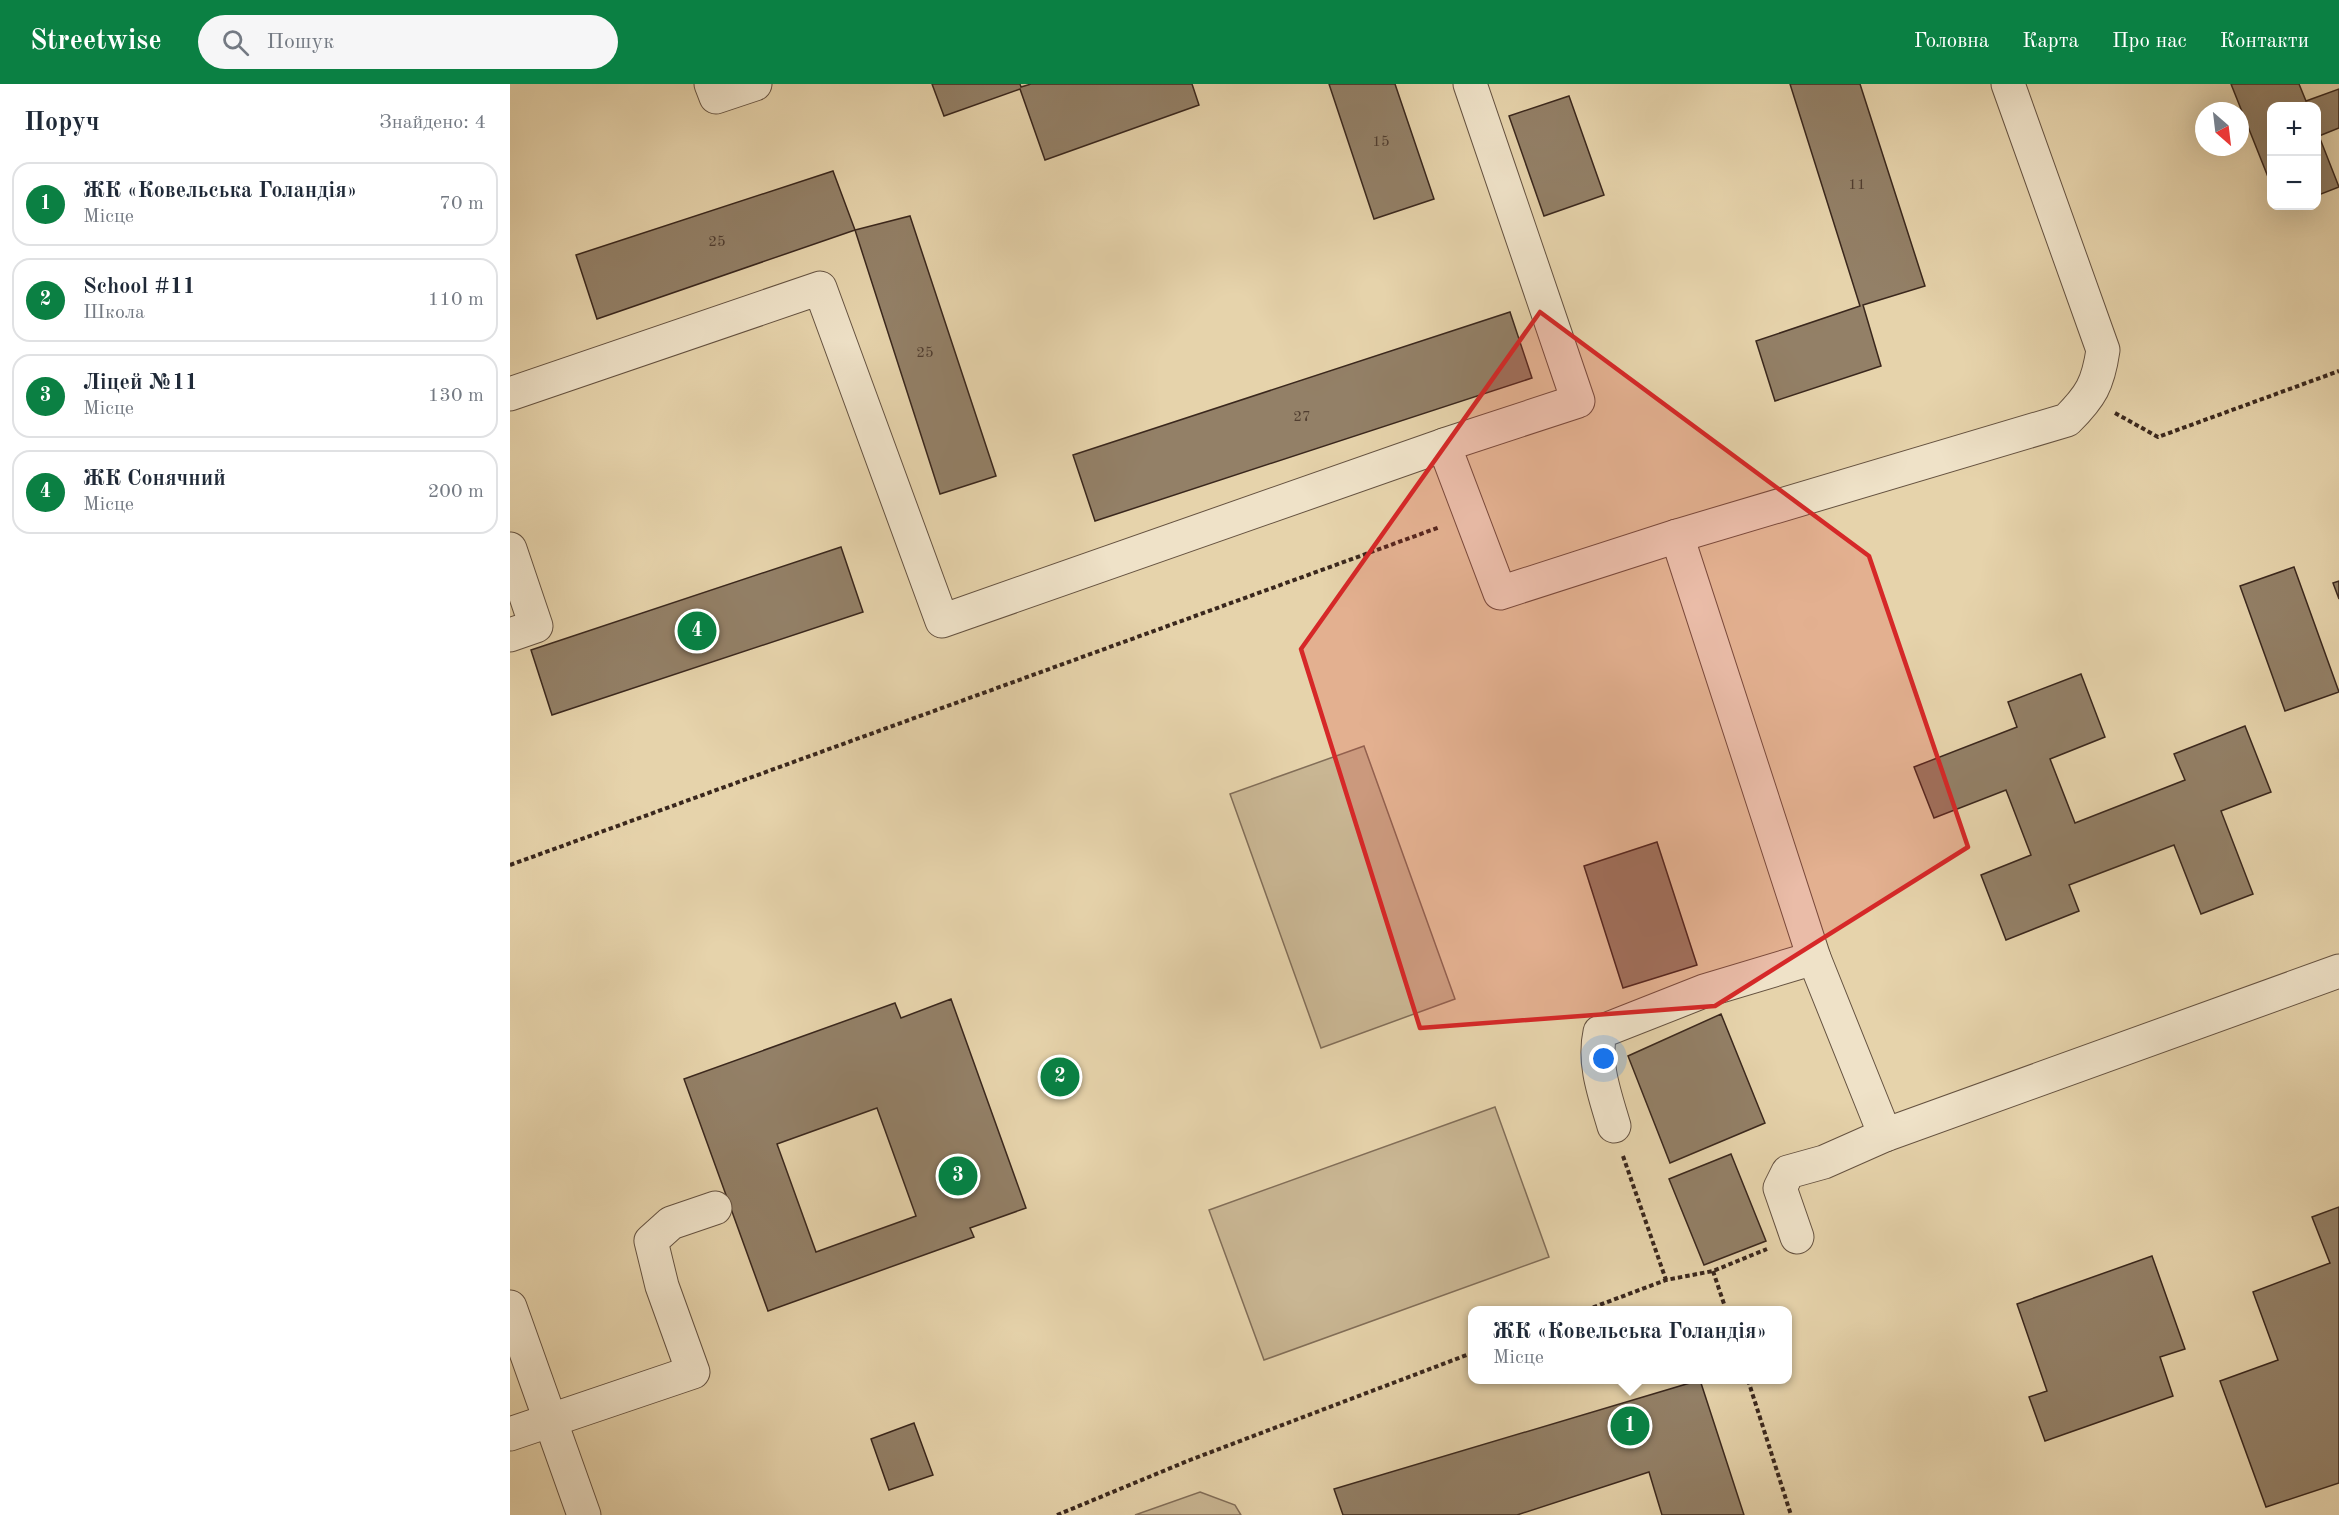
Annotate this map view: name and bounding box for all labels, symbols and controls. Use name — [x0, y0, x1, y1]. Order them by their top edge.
search box — [198, 15, 618, 69]
icon: search — [219, 26, 252, 59]
text: Streetwise — [30, 28, 162, 56]
text: Пошук — [267, 31, 334, 53]
text: Головна — [1914, 31, 1989, 52]
text: Карта — [2022, 31, 2079, 52]
text: Про нас — [2112, 31, 2187, 52]
text: Контакти — [2220, 31, 2309, 52]
north arrow — [2195, 102, 2249, 156]
map controls — [2267, 102, 2321, 210]
button: + — [2267, 102, 2321, 156]
text: Поруч — [24, 110, 100, 136]
text: Знайдено: 4 — [379, 113, 486, 133]
house number: 15 — [1372, 135, 1390, 150]
button: − — [2267, 156, 2321, 210]
house number: 11 — [1848, 178, 1866, 193]
text: ЖК «Ковельська Голандія» — [83, 180, 357, 202]
text: 1 — [40, 194, 51, 214]
text: 70 m — [439, 194, 484, 214]
text: Місце — [83, 207, 134, 227]
house number: 25 — [708, 235, 726, 250]
text: School #11 — [83, 276, 196, 298]
text: 2 — [40, 290, 51, 310]
text: 110 m — [428, 290, 484, 310]
text: Школа — [83, 303, 145, 323]
house number: 25 — [916, 346, 934, 361]
text: Ліцей №11 — [83, 372, 198, 394]
text: 3 — [40, 386, 51, 406]
text: 130 m — [428, 386, 484, 406]
text: Місце — [83, 399, 134, 419]
house number: 27 — [1293, 410, 1311, 425]
text: ЖК Сонячний — [83, 468, 226, 490]
text: 4 — [40, 482, 51, 502]
text: 200 m — [428, 482, 484, 502]
text: Місце — [83, 495, 134, 515]
pin: 4 — [678, 608, 717, 654]
your location — [1589, 1044, 1618, 1073]
pin: 2 — [1040, 1054, 1080, 1100]
pin: 3 — [938, 1154, 978, 1198]
popup — [1468, 1306, 1792, 1384]
text: ЖК «Ковельська Голандія» — [1493, 1321, 1767, 1343]
text: Місце — [1493, 1348, 1544, 1368]
pin: 1 — [1610, 1404, 1650, 1448]

